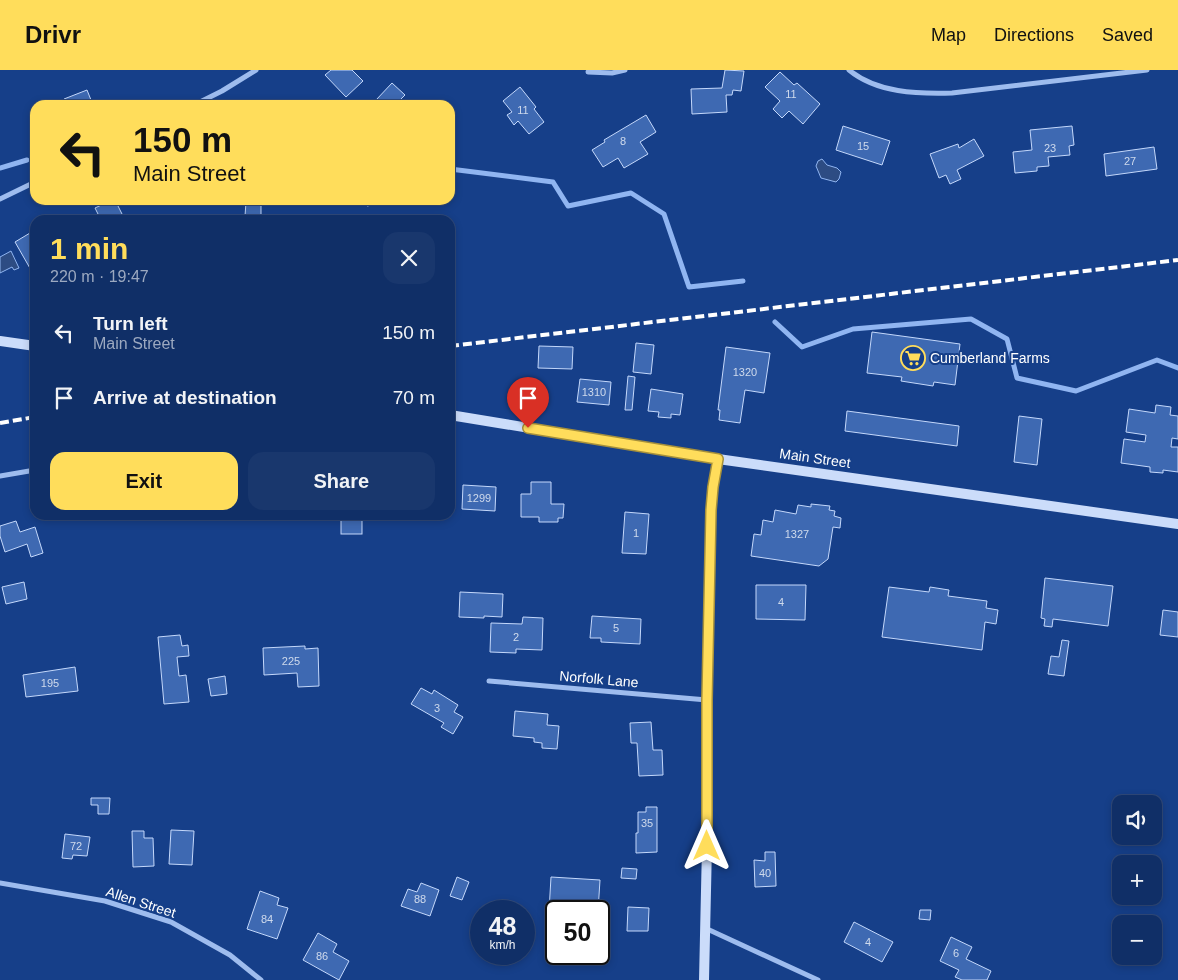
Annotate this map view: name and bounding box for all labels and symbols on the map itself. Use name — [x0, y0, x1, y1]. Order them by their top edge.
house number: 11 — [785, 88, 797, 100]
house number: 11 — [517, 104, 529, 116]
house number: 8 — [620, 135, 626, 147]
house number: 15 — [857, 140, 869, 152]
house number: 23 — [1044, 142, 1056, 154]
house number: 27 — [1124, 155, 1136, 167]
supermarket icon: Cumberland Farms — [900, 345, 926, 371]
place label: Cumberland Farms — [930, 350, 1050, 366]
house number: 1320 — [733, 366, 757, 378]
pin — [507, 377, 549, 428]
house number: 1310 — [582, 386, 606, 398]
street label: Main Street — [778, 445, 852, 471]
house number: 1299 — [467, 492, 491, 504]
house number: 1 — [633, 527, 639, 539]
house number: 1327 — [785, 528, 809, 540]
house number: 4 — [778, 596, 784, 608]
house number: 5 — [613, 622, 619, 634]
house number: 2 — [513, 631, 519, 643]
house number: 225 — [282, 655, 300, 667]
street label: Norfolk Lane — [559, 668, 639, 690]
house number: 195 — [41, 677, 59, 689]
house number: 3 — [434, 702, 440, 714]
house number: 35 — [641, 817, 653, 829]
position arrow — [680, 819, 732, 871]
house number: 72 — [70, 840, 82, 852]
house number: 40 — [759, 867, 771, 879]
street label: Allen Street — [104, 883, 178, 921]
house number: 88 — [414, 893, 426, 905]
speed limit sign: 50 — [545, 900, 610, 965]
house number: 84 — [261, 913, 273, 925]
house number: 4 — [865, 936, 871, 948]
house number: 6 — [953, 947, 959, 959]
house number: 86 — [316, 950, 328, 962]

